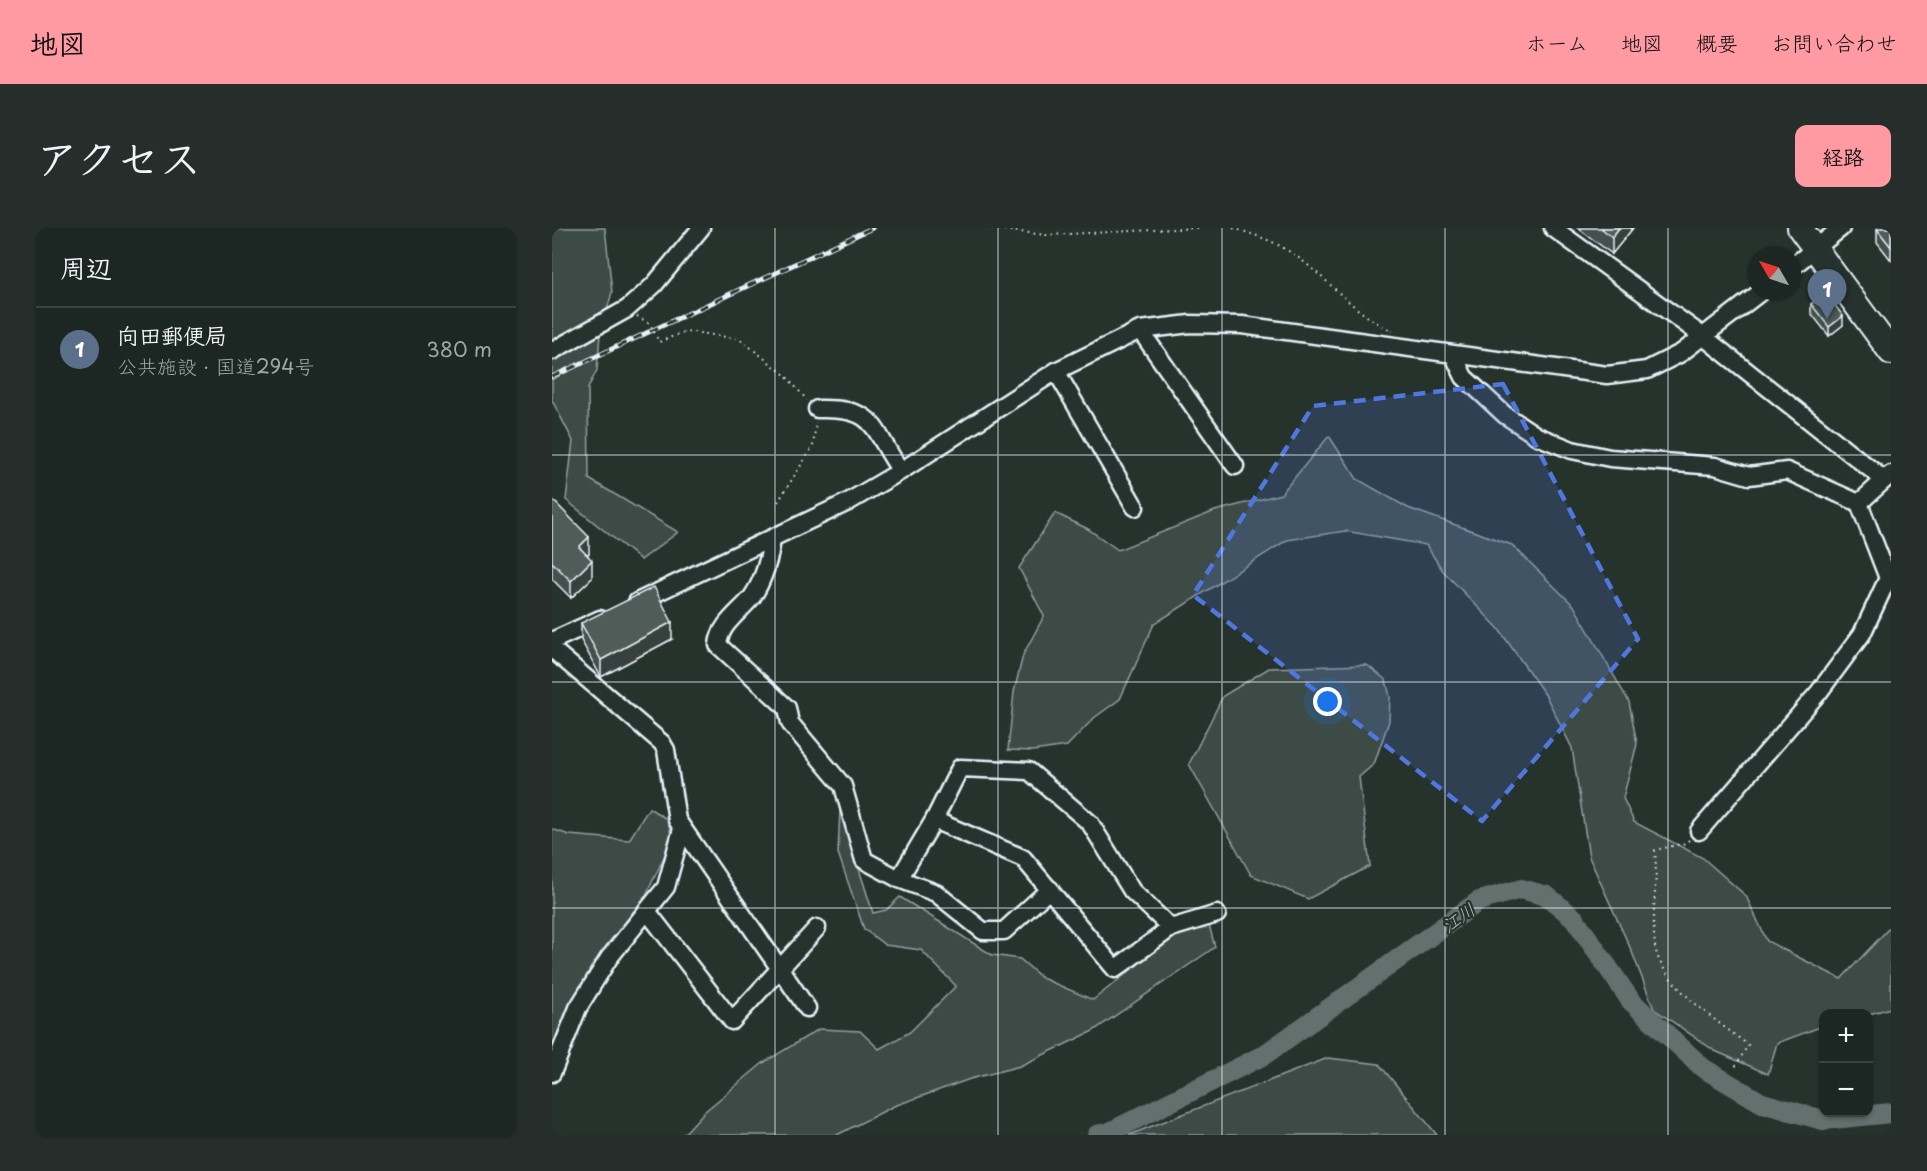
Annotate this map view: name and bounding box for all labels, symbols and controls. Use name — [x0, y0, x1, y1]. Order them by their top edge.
text: 地図 — [30, 21, 86, 64]
text: ホーム — [1526, 26, 1588, 58]
text: 地図 — [1621, 26, 1663, 58]
text: 概要 — [1696, 26, 1738, 58]
text: お問い合わせ — [1771, 26, 1897, 58]
text: アクセス — [36, 125, 201, 188]
button: 経路 — [1795, 125, 1891, 187]
north arrow — [1747, 246, 1801, 300]
text: 周辺 — [60, 248, 112, 287]
pin: 1 — [1808, 270, 1846, 319]
text: 向田郵便局 — [117, 318, 227, 351]
text: 1 — [75, 334, 84, 364]
text: 380 m — [426, 334, 492, 364]
text: 公共施設 · 国道294号 — [117, 351, 314, 381]
your location — [1313, 687, 1342, 716]
water label: 江川 — [1436, 896, 1480, 938]
map controls — [1819, 1009, 1873, 1117]
button: + — [1819, 1009, 1873, 1063]
button: − — [1819, 1063, 1873, 1117]

